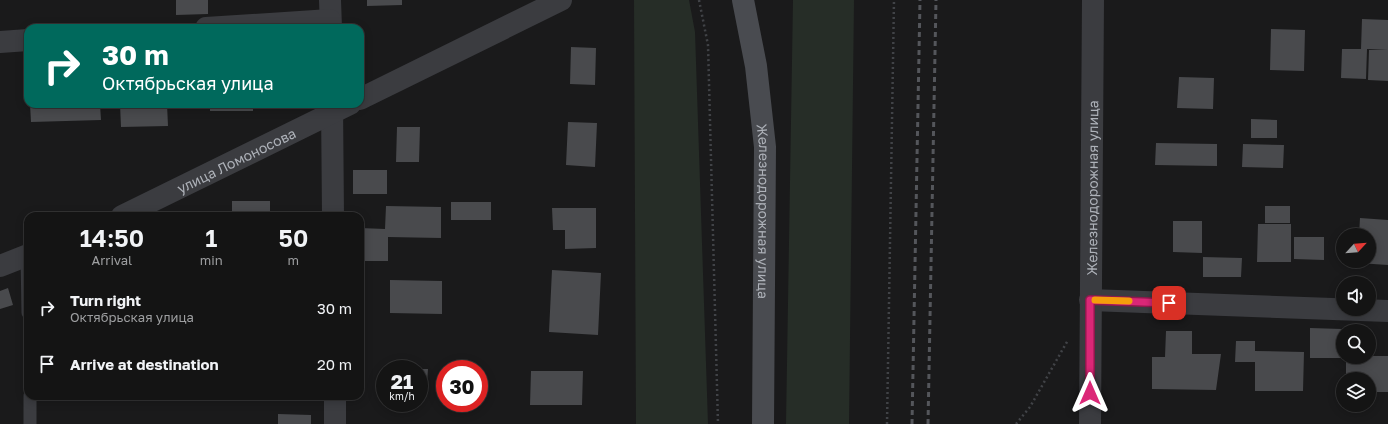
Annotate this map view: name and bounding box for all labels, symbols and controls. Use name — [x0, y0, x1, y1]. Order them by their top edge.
text: 30 m — [102, 38, 169, 71]
icon: right — [36, 40, 88, 92]
text: Октябрьская улица — [102, 72, 274, 94]
street label: Железнодорожная улица — [1083, 100, 1101, 276]
street label: Железнодорожная улица — [754, 123, 774, 299]
street label: улица Ломоносова — [174, 124, 298, 196]
text: 14:50 — [80, 223, 144, 252]
text: 1 — [205, 223, 217, 252]
text: 50 — [279, 223, 308, 252]
north arrow — [1336, 228, 1376, 268]
map controls — [1336, 228, 1376, 412]
text: Arrival — [92, 252, 132, 268]
text: min — [200, 252, 223, 268]
text: m — [288, 252, 299, 268]
button: sound — [1336, 276, 1376, 316]
pin — [1152, 286, 1186, 320]
text: Turn right — [70, 291, 141, 309]
icon: arrive — [1158, 292, 1180, 314]
icon: right — [36, 297, 58, 319]
text: 30 m — [317, 299, 352, 317]
text: Октябрьская улица — [70, 309, 194, 325]
button: search — [1336, 324, 1376, 364]
icon: arrive — [36, 353, 58, 375]
text: Arrive at destination — [70, 355, 219, 373]
text: 20 m — [317, 355, 352, 373]
speed limit sign: 30 — [436, 360, 488, 412]
text: 21 — [391, 369, 413, 393]
position arrow — [1069, 372, 1111, 414]
button: layers — [1336, 372, 1376, 412]
text: km/h — [389, 390, 415, 402]

